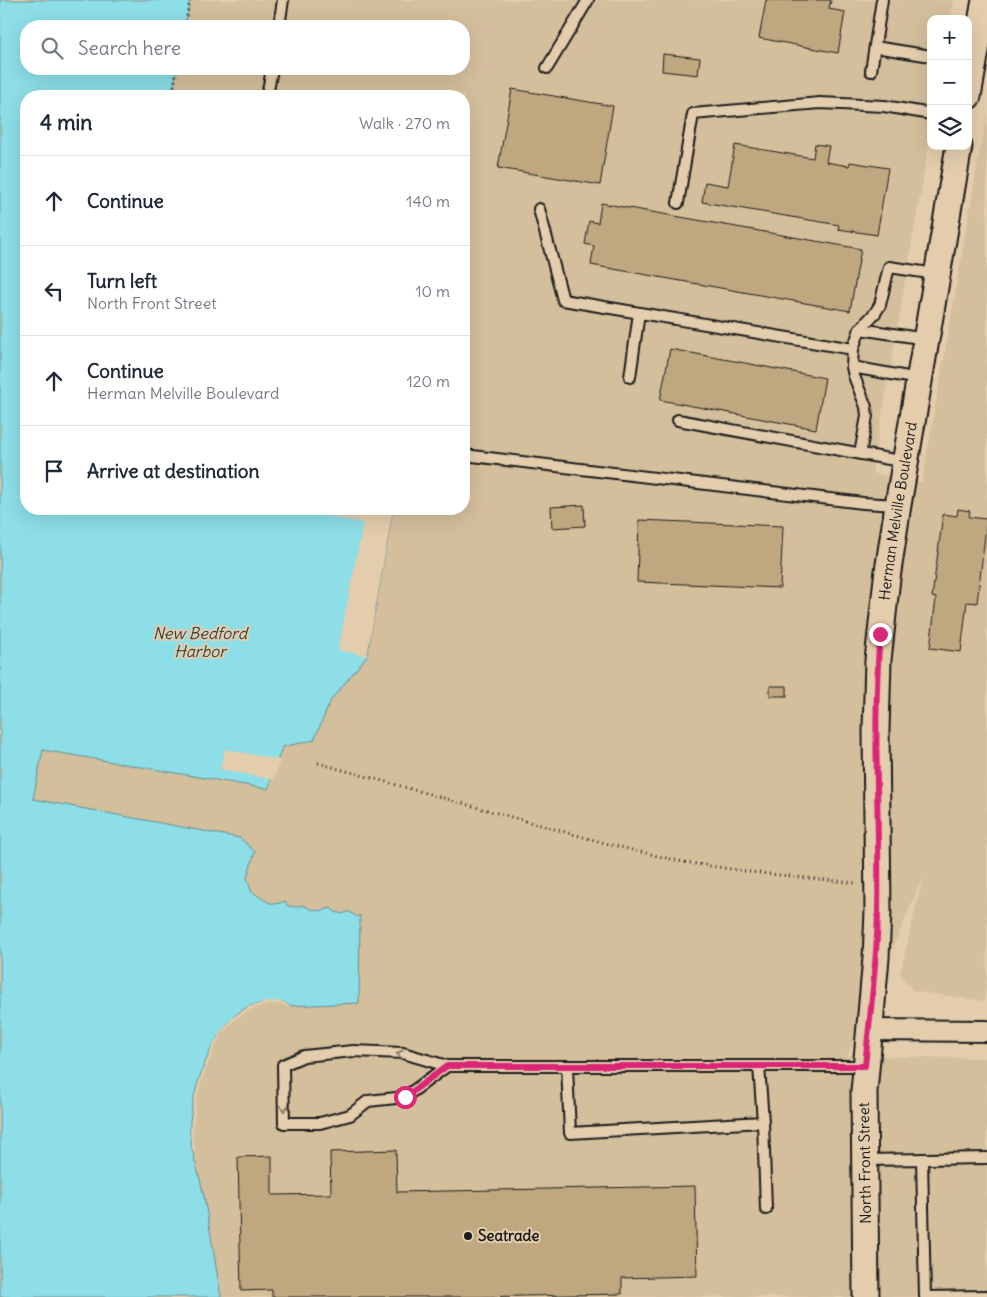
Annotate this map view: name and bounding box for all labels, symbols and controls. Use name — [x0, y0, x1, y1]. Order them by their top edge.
map controls — [927, 15, 972, 150]
button: + — [927, 15, 972, 60]
search box — [20, 20, 470, 75]
icon: search — [38, 34, 66, 62]
text: Search here — [78, 36, 181, 60]
button: − — [927, 60, 972, 105]
button: layers — [927, 105, 972, 150]
text: 4 min — [40, 109, 92, 136]
text: Walk · 270 m — [359, 113, 450, 133]
icon: ahead — [40, 187, 68, 215]
text: Continue — [87, 189, 164, 213]
text: 140 m — [406, 191, 450, 211]
text: Turn left — [87, 269, 157, 293]
icon: left — [40, 277, 68, 305]
text: 10 m — [415, 281, 450, 301]
text: North Front Street — [87, 293, 217, 313]
text: Continue — [87, 359, 164, 383]
icon: ahead — [40, 367, 68, 395]
text: 120 m — [407, 371, 450, 391]
text: Herman Melville Boulevard — [87, 383, 279, 403]
street label: Herman Melville Boulevard — [875, 420, 921, 601]
icon: arrive — [40, 457, 68, 485]
text: Arrive at destination — [87, 459, 260, 483]
water label: New Bedford Harbor — [153, 623, 250, 661]
route end — [869, 623, 892, 646]
one-way arrow — [396, 1049, 404, 1060]
route start — [394, 1086, 417, 1109]
street label: North Front Street — [854, 1102, 875, 1224]
one-way arrow — [279, 1104, 289, 1112]
place label: Seatrade — [478, 1226, 539, 1245]
marker: Seatrade — [462, 1230, 474, 1242]

